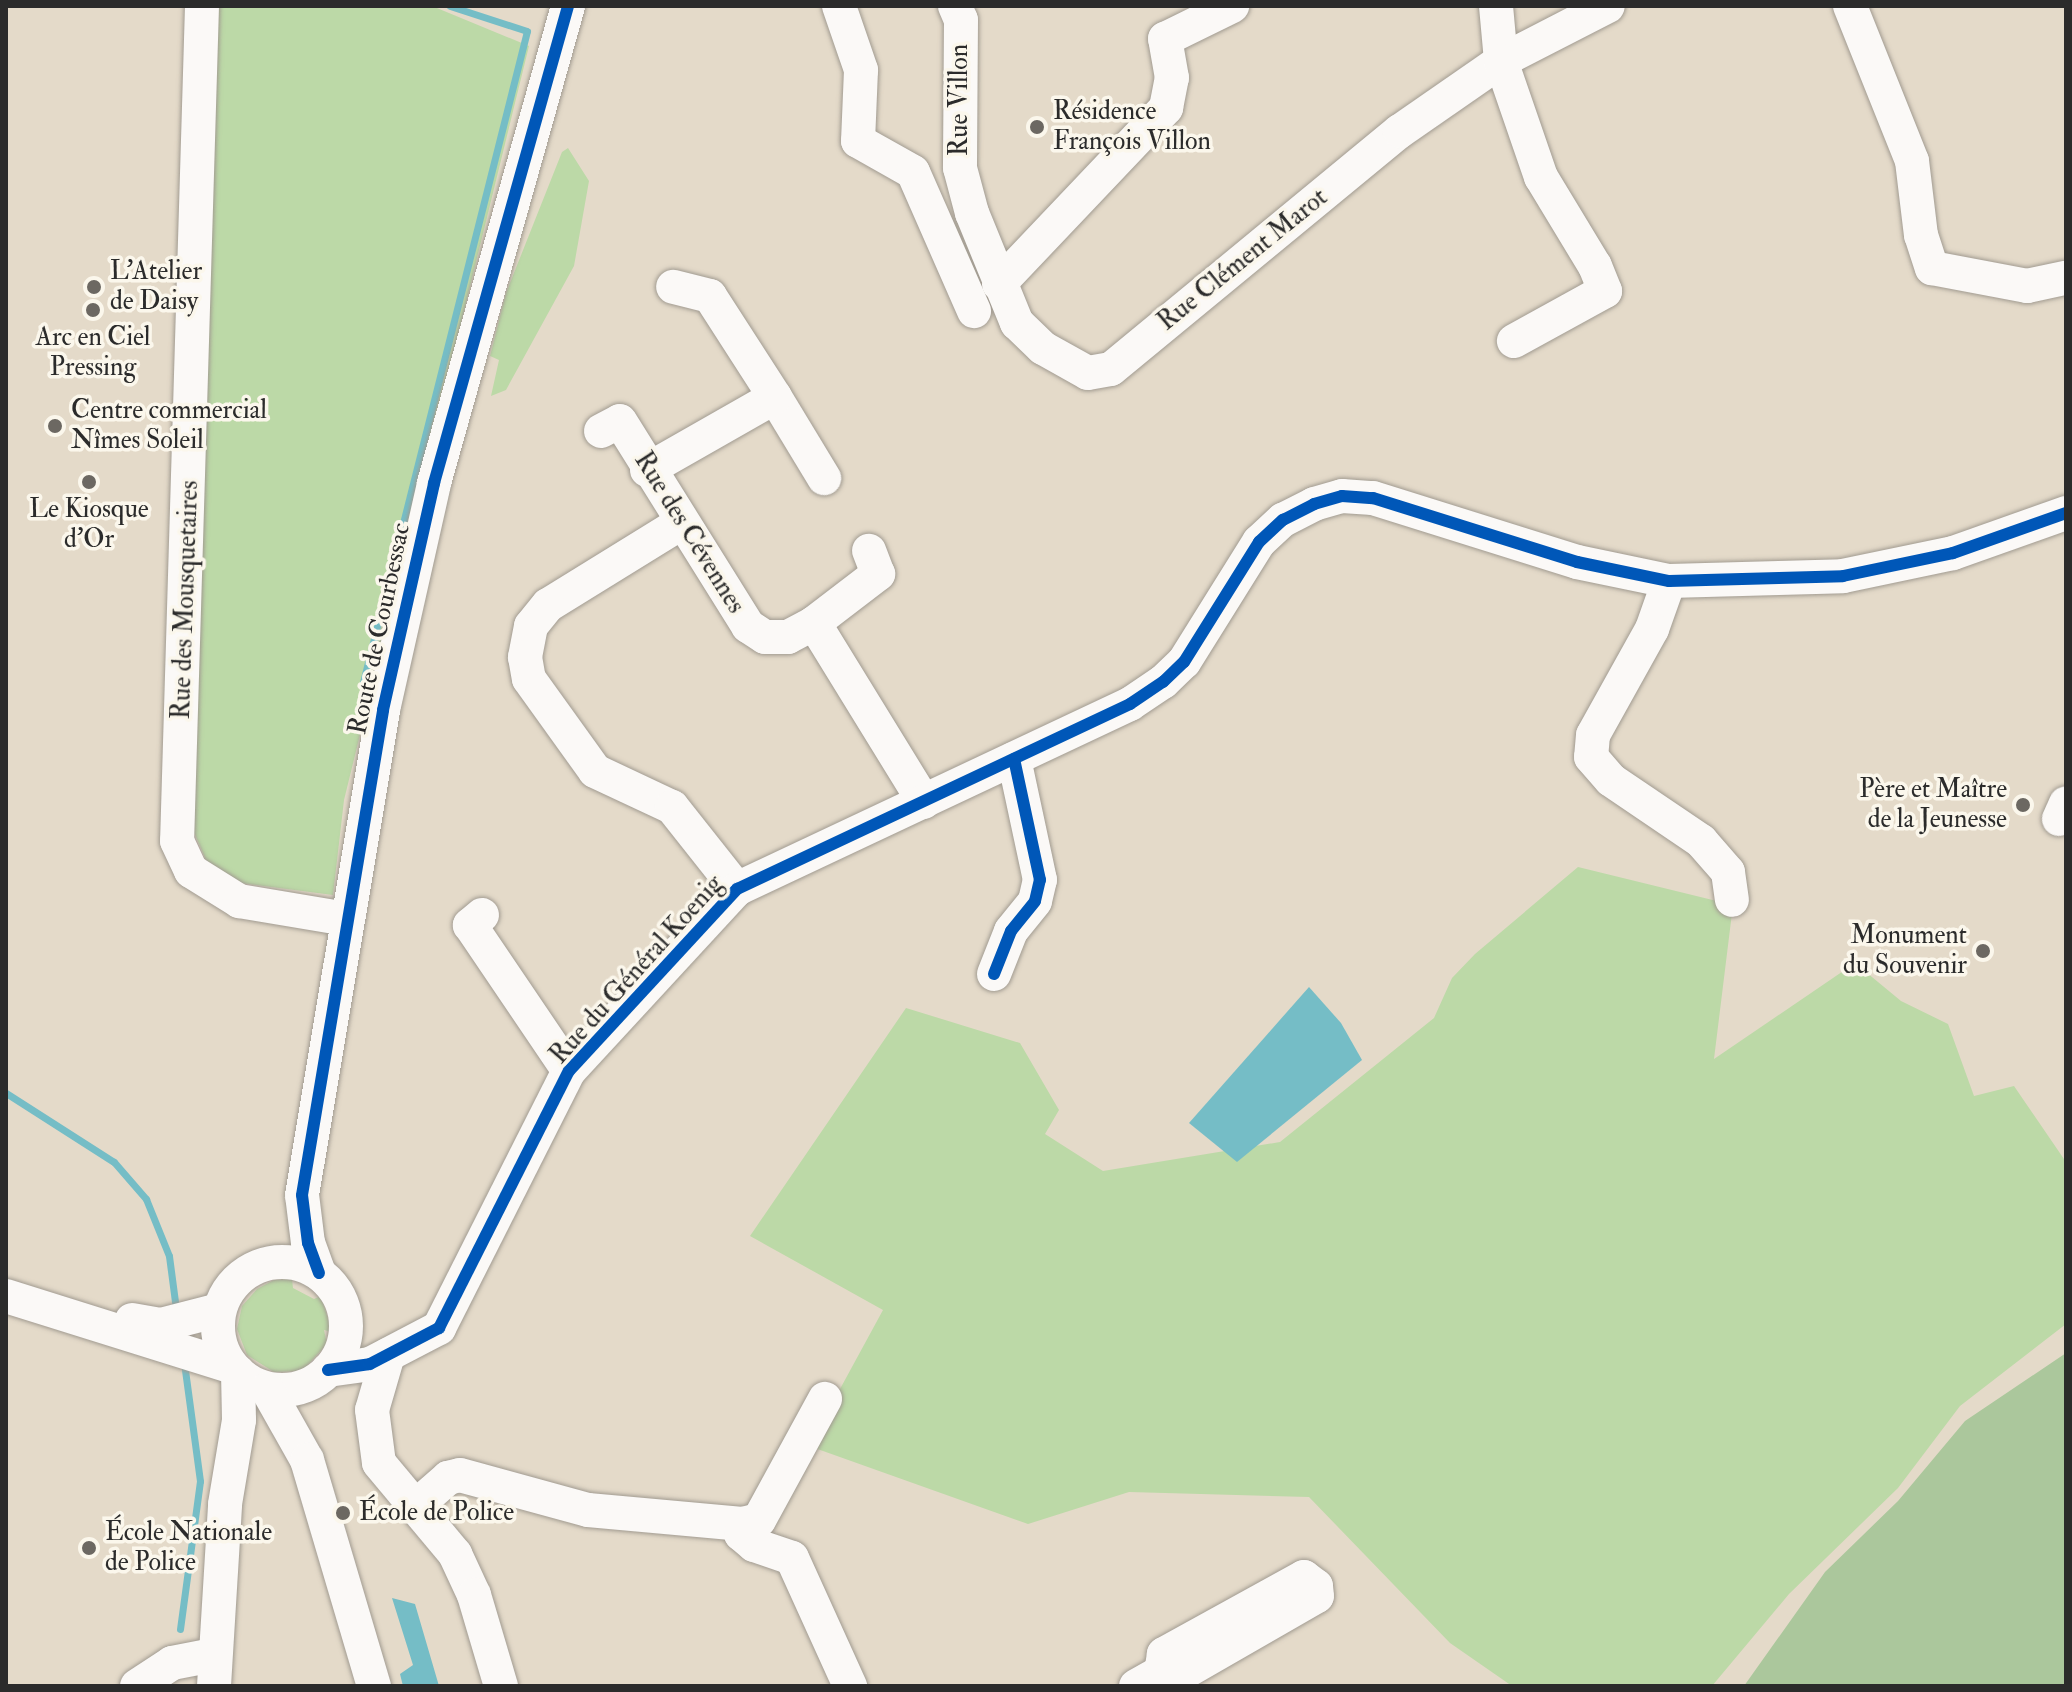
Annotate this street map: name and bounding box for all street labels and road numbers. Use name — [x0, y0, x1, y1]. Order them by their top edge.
street label: Rue Villon — [944, 44, 976, 156]
street label: Rue Clément Marot — [1152, 182, 1334, 338]
street label: Rue des Cévennes — [627, 446, 751, 620]
street label: Rue des Mousquetaires — [166, 480, 206, 720]
street label: Route de Courbessac — [342, 520, 418, 738]
street label: Rue du Général Koenig — [544, 869, 730, 1071]

